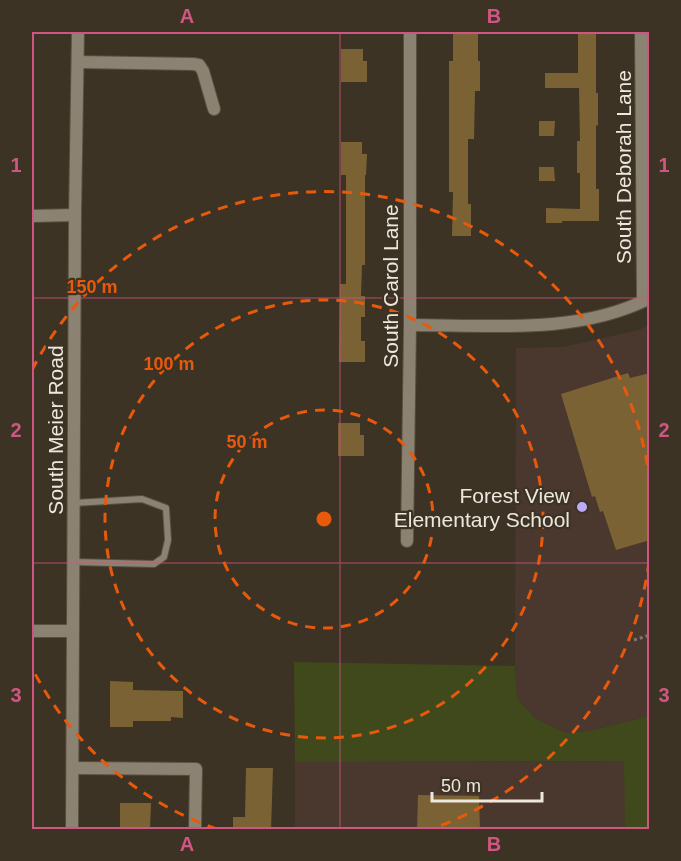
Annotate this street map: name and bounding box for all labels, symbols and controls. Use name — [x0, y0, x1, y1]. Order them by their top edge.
text: A — [180, 5, 194, 27]
text: B — [487, 5, 501, 27]
street label: South Deborah Lane — [612, 70, 635, 264]
text: 1 — [10, 154, 22, 176]
text: 1 — [658, 154, 670, 176]
street label: South Carol Lane — [379, 204, 402, 368]
text: 150 m — [66, 277, 118, 297]
street label: South Meier Road — [44, 345, 67, 515]
text: 100 m — [143, 354, 195, 374]
text: 2 — [10, 419, 22, 441]
text: 2 — [658, 419, 670, 441]
text: 50 m — [226, 432, 268, 452]
place label: Forest View Elementary School — [394, 484, 571, 531]
marker: Forest View Elementary School — [575, 500, 589, 514]
centre of rings — [314, 509, 334, 529]
text: 3 — [10, 684, 22, 706]
text: 3 — [658, 684, 670, 706]
scale bar — [432, 765, 542, 803]
text: 50 m — [441, 776, 481, 796]
text: A — [180, 833, 194, 855]
text: B — [487, 833, 501, 855]

